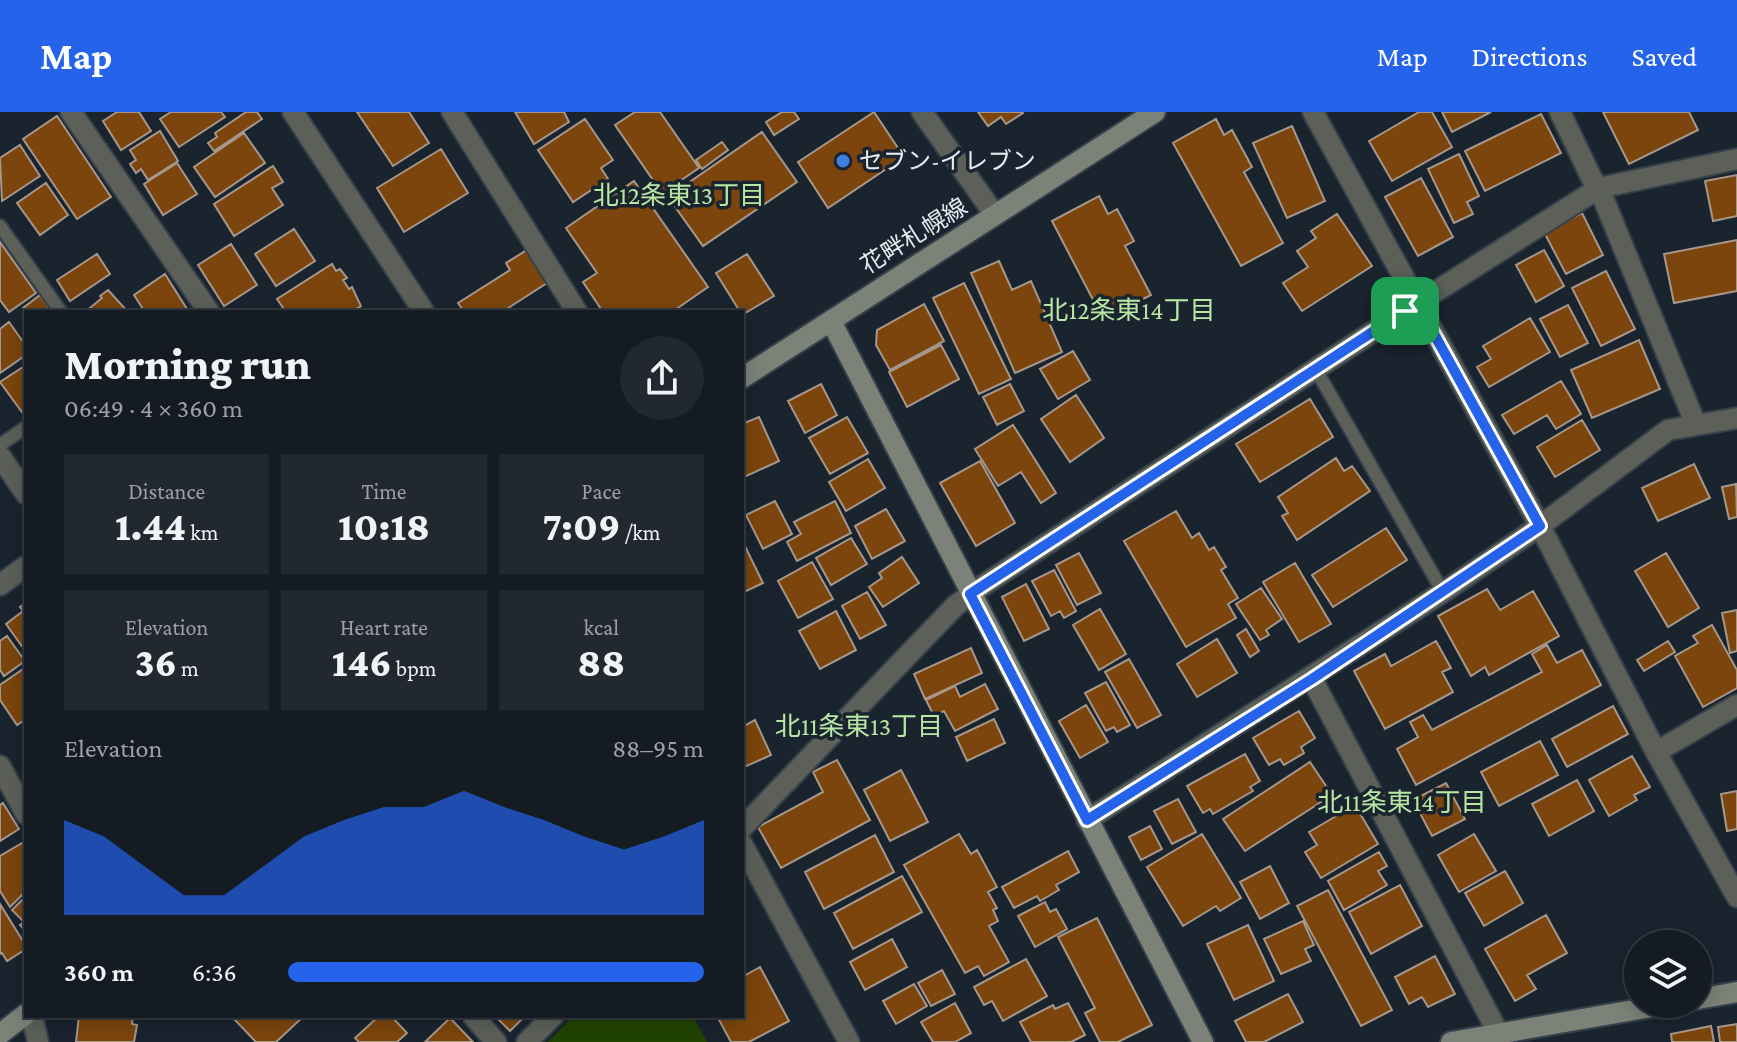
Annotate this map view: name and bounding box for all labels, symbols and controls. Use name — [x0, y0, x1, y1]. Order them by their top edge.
text: Map — [40, 35, 113, 77]
text: Map — [1377, 41, 1428, 72]
text: Directions — [1472, 41, 1587, 72]
text: Saved — [1631, 41, 1697, 72]
place label: セブン-イレブン — [859, 147, 1036, 174]
marker: セブン-イレブン — [834, 152, 852, 170]
district label: 北12条東13丁目 — [593, 181, 765, 210]
street label: 花畔札幌線 — [856, 192, 972, 279]
pin — [1371, 277, 1439, 345]
icon: arrive — [1383, 289, 1427, 333]
district label: 北12条東14丁目 — [1043, 296, 1215, 325]
button: share — [620, 336, 704, 420]
text: Morning run — [64, 340, 311, 388]
text: 06:49 · 4 × 360 m — [64, 394, 243, 423]
text: Distance — [128, 479, 205, 504]
text: Time — [361, 479, 407, 504]
text: Pace — [582, 479, 621, 504]
text: 1.44 — [115, 504, 186, 549]
text: 10:18 — [338, 504, 430, 549]
text: 7:09 — [542, 504, 620, 549]
text: km — [186, 520, 218, 545]
text: /km — [620, 520, 661, 545]
text: Elevation — [125, 615, 208, 640]
text: Heart rate — [340, 615, 428, 640]
text: kcal — [584, 615, 619, 640]
text: 36 — [135, 640, 177, 685]
text: 146 — [332, 640, 392, 685]
text: 88 — [577, 640, 625, 685]
text: m — [177, 656, 199, 681]
text: bpm — [392, 656, 436, 681]
district label: 北11条東13丁目 — [775, 712, 943, 741]
text: Elevation — [64, 734, 162, 763]
text: 88–95 m — [612, 734, 704, 763]
district label: 北11条東14丁目 — [1317, 788, 1487, 817]
map controls — [1624, 930, 1712, 1018]
button: layers — [1624, 930, 1712, 1018]
text: 360 m — [64, 958, 134, 987]
text: 6:36 — [192, 958, 237, 987]

